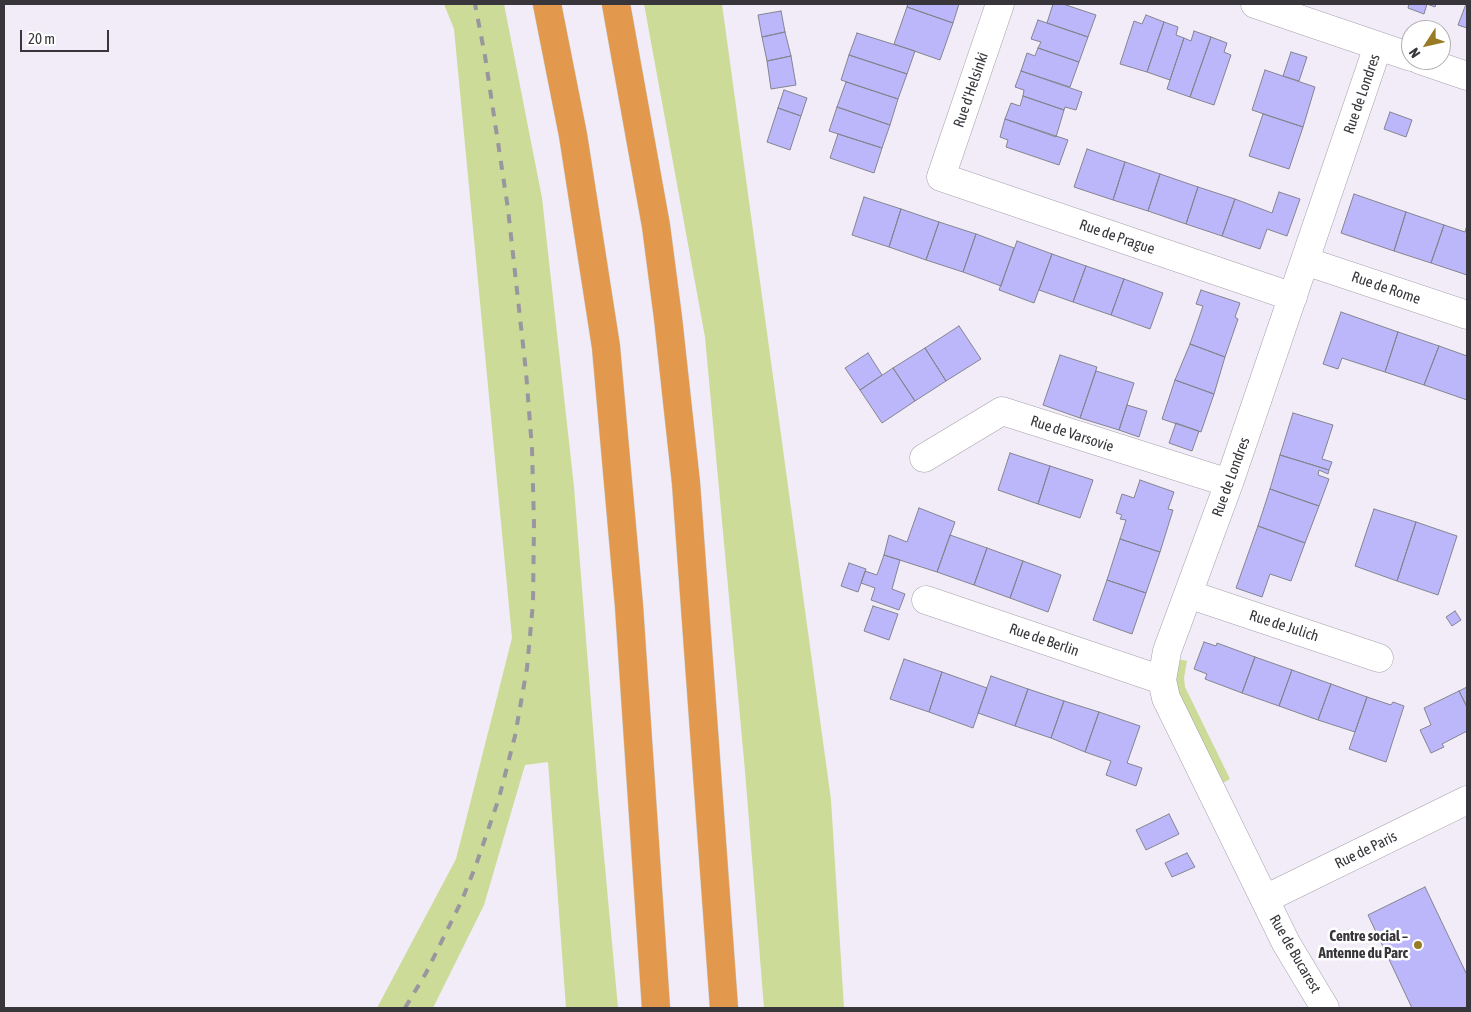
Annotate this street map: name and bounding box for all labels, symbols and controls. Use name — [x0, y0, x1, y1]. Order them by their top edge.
scale bar — [22, 20, 111, 52]
north arrow — [1401, 20, 1451, 70]
text: 20 m — [28, 30, 55, 47]
text: N — [1406, 45, 1423, 61]
street label: Rue d'Helsinki — [950, 50, 992, 130]
street label: Rue de Londres — [1340, 52, 1384, 136]
street label: Rue de Prague — [1077, 216, 1157, 258]
street label: Rue de Rome — [1349, 268, 1423, 308]
street label: Rue de Varsovie — [1028, 412, 1116, 456]
street label: Rue de Londres — [1208, 435, 1254, 519]
street label: Rue de Julich — [1247, 606, 1321, 646]
street label: Rue de Berlin — [1007, 620, 1081, 660]
street label: Rue de Paris — [1332, 827, 1400, 873]
street label: Rue de Bucarest — [1265, 912, 1325, 996]
place label: Centre social – Antenne du Parc — [1319, 927, 1408, 962]
marker: Centre social – Antenne du Parc — [1412, 939, 1424, 951]

